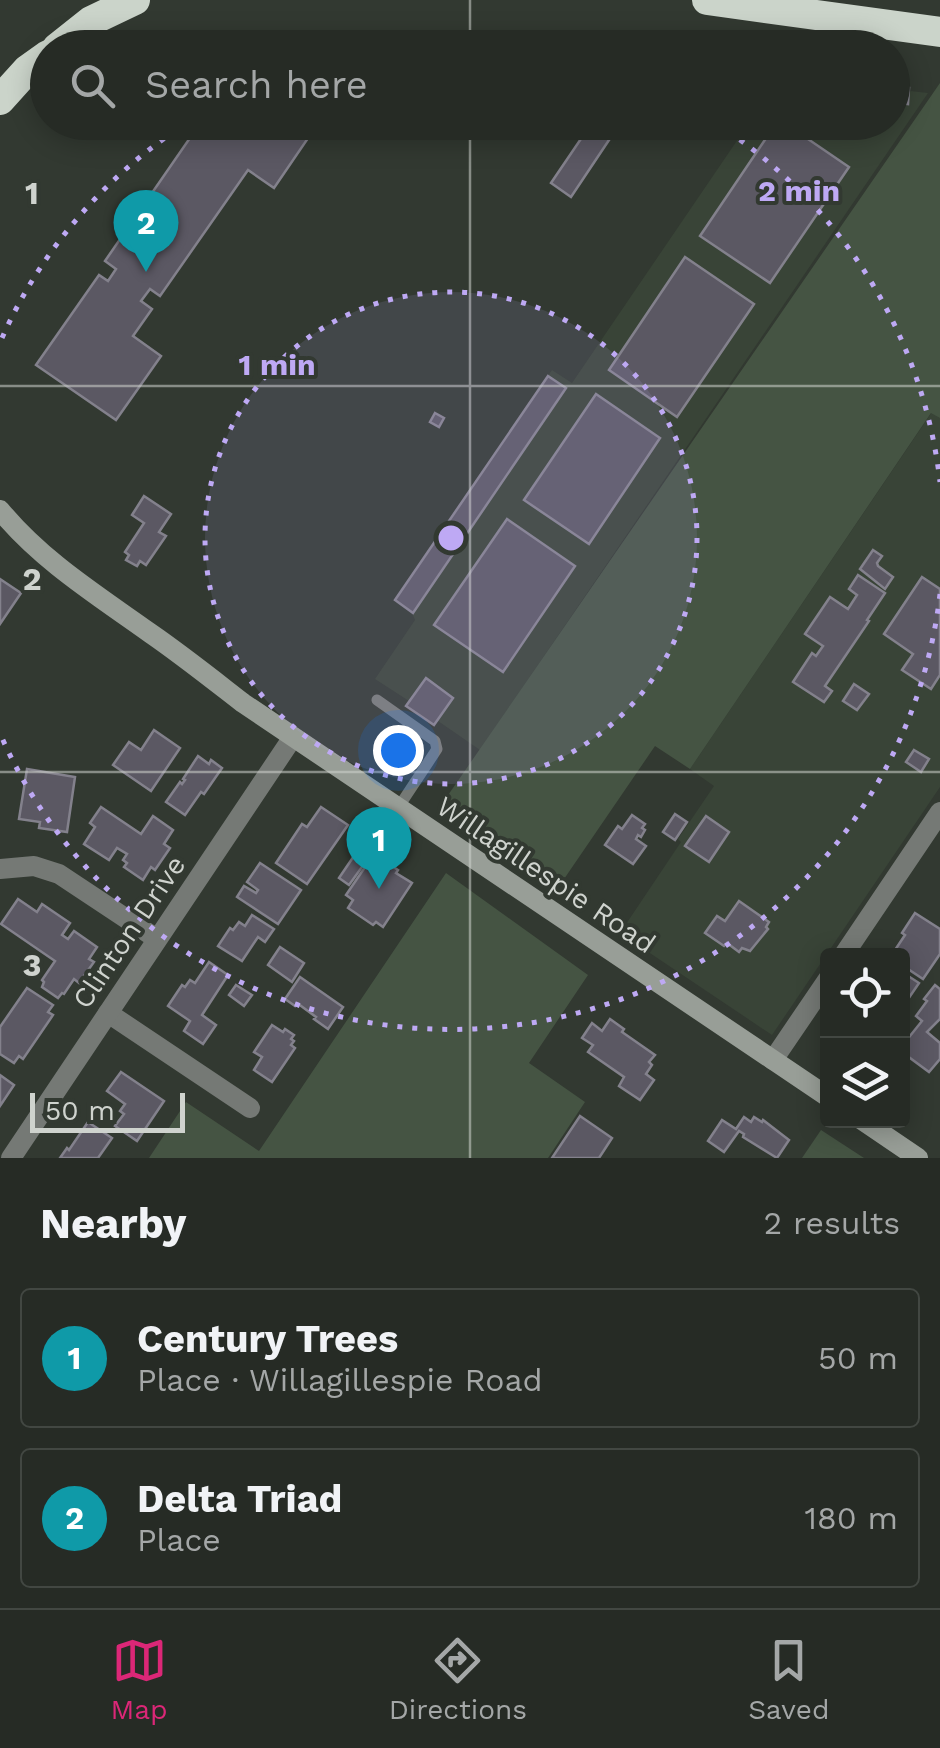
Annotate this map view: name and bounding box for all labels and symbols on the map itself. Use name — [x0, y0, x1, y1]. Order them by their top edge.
text: 2 min — [758, 173, 840, 208]
text: 1 — [25, 174, 39, 212]
pin: 2 — [114, 190, 178, 272]
text: 1 min — [238, 347, 316, 382]
centre of rings — [433, 520, 469, 556]
text: 2 — [22, 560, 42, 598]
your location — [373, 725, 424, 776]
street label: Willagillespie Road — [430, 790, 662, 960]
pin: 1 — [346, 806, 412, 889]
street label: Clinton Drive — [66, 849, 192, 1015]
text: 3 — [23, 946, 41, 984]
scale bar — [30, 1088, 185, 1132]

